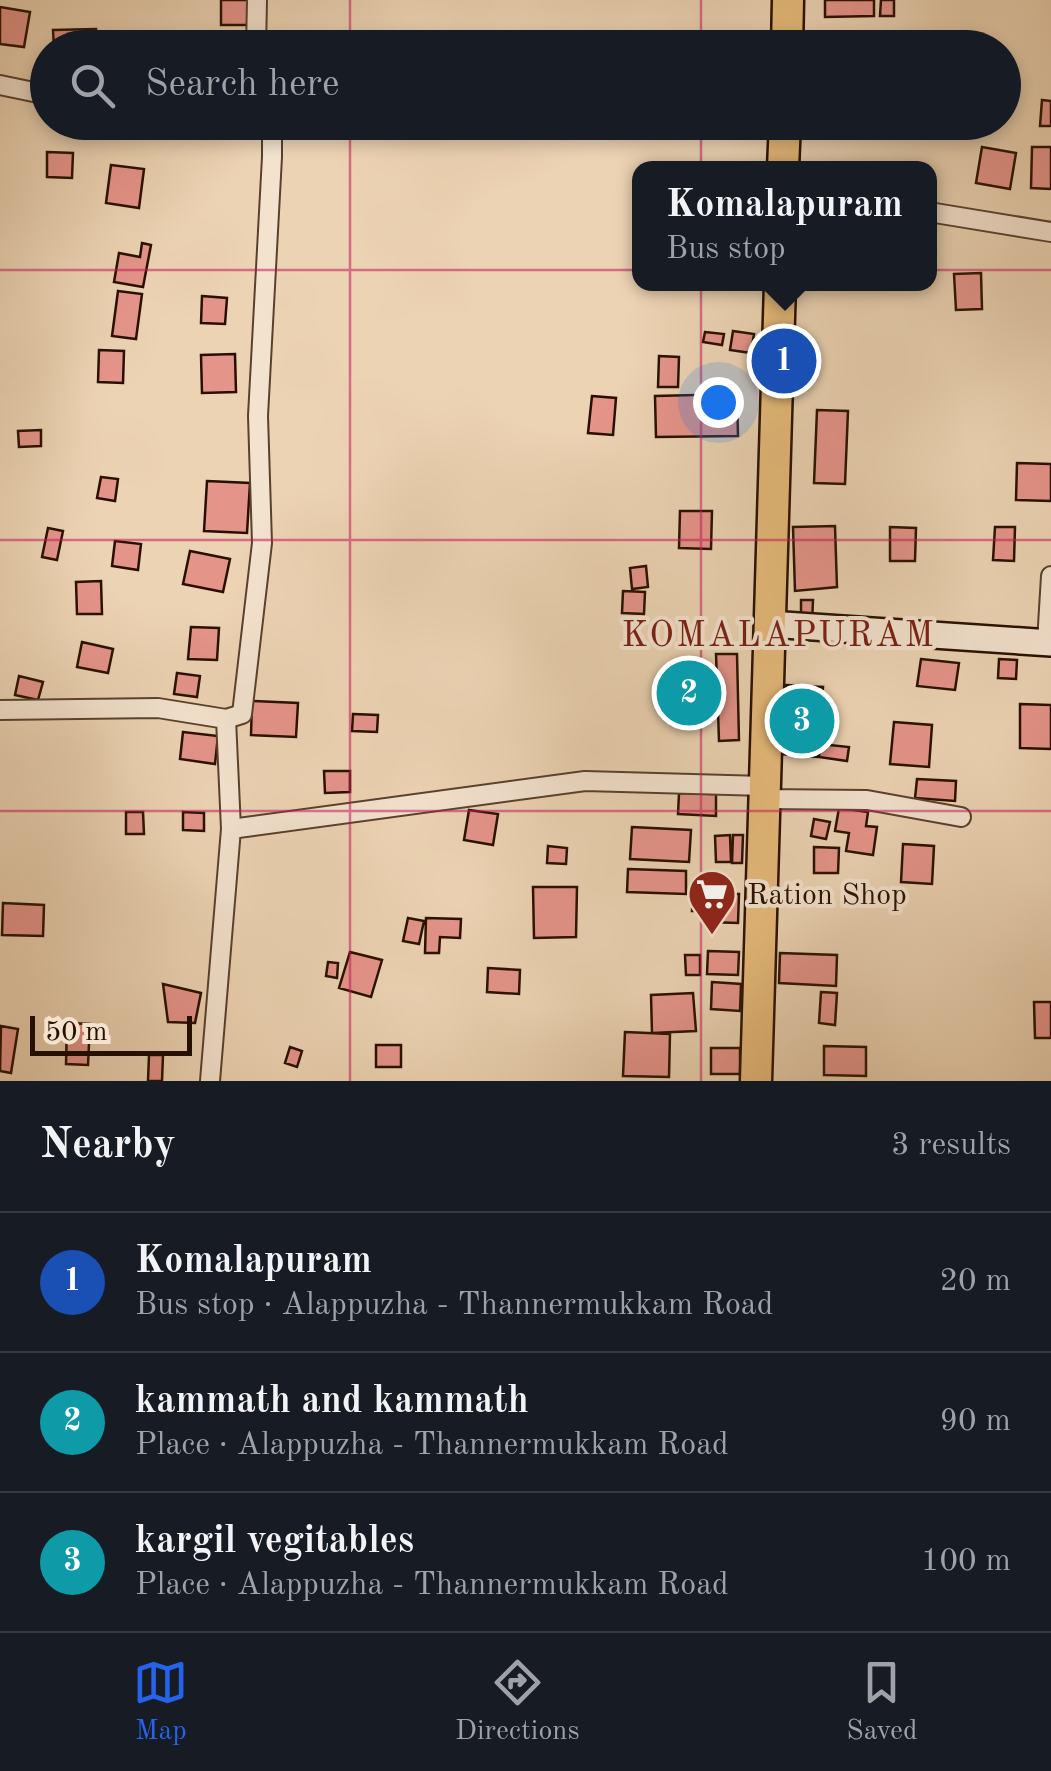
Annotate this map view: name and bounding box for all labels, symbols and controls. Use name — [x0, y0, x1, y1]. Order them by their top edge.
search box — [30, 30, 1021, 140]
icon: search — [65, 58, 120, 113]
text: Search here — [145, 66, 340, 104]
popup — [632, 161, 937, 291]
text: Komalapuram — [666, 187, 903, 225]
text: Bus stop — [666, 234, 786, 266]
pin: 1 — [752, 324, 816, 398]
your location — [693, 377, 744, 428]
district label: KOMALAPURAM — [622, 619, 936, 654]
pin: 2 — [656, 656, 722, 730]
pin: 3 — [770, 684, 834, 758]
supermarket icon: Ration Shop — [686, 868, 738, 936]
place label: Ration Shop — [747, 881, 907, 911]
scale bar — [30, 1011, 192, 1056]
text: 50 m — [45, 1019, 108, 1047]
text: Nearby — [40, 1125, 176, 1167]
text: 3 results — [891, 1130, 1011, 1162]
text: Komalapuram — [135, 1243, 372, 1281]
text: 1 — [63, 1266, 82, 1298]
text: 20 m — [940, 1266, 1011, 1298]
text: Bus stop · Alappuzha - Thannermukkam Road — [135, 1290, 773, 1322]
text: kammath and kammath — [135, 1383, 529, 1421]
text: 2 — [63, 1406, 82, 1438]
text: 90 m — [940, 1406, 1011, 1438]
text: Place · Alappuzha - Thannermukkam Road — [135, 1430, 729, 1462]
text: kargil vegitables — [135, 1523, 414, 1561]
text: 3 — [63, 1546, 82, 1578]
text: 100 m — [921, 1546, 1011, 1578]
text: Place · Alappuzha - Thannermukkam Road — [135, 1570, 729, 1602]
tab: Map — [133, 1655, 188, 1750]
tab: Directions — [455, 1655, 580, 1750]
tab: Saved — [846, 1655, 918, 1750]

